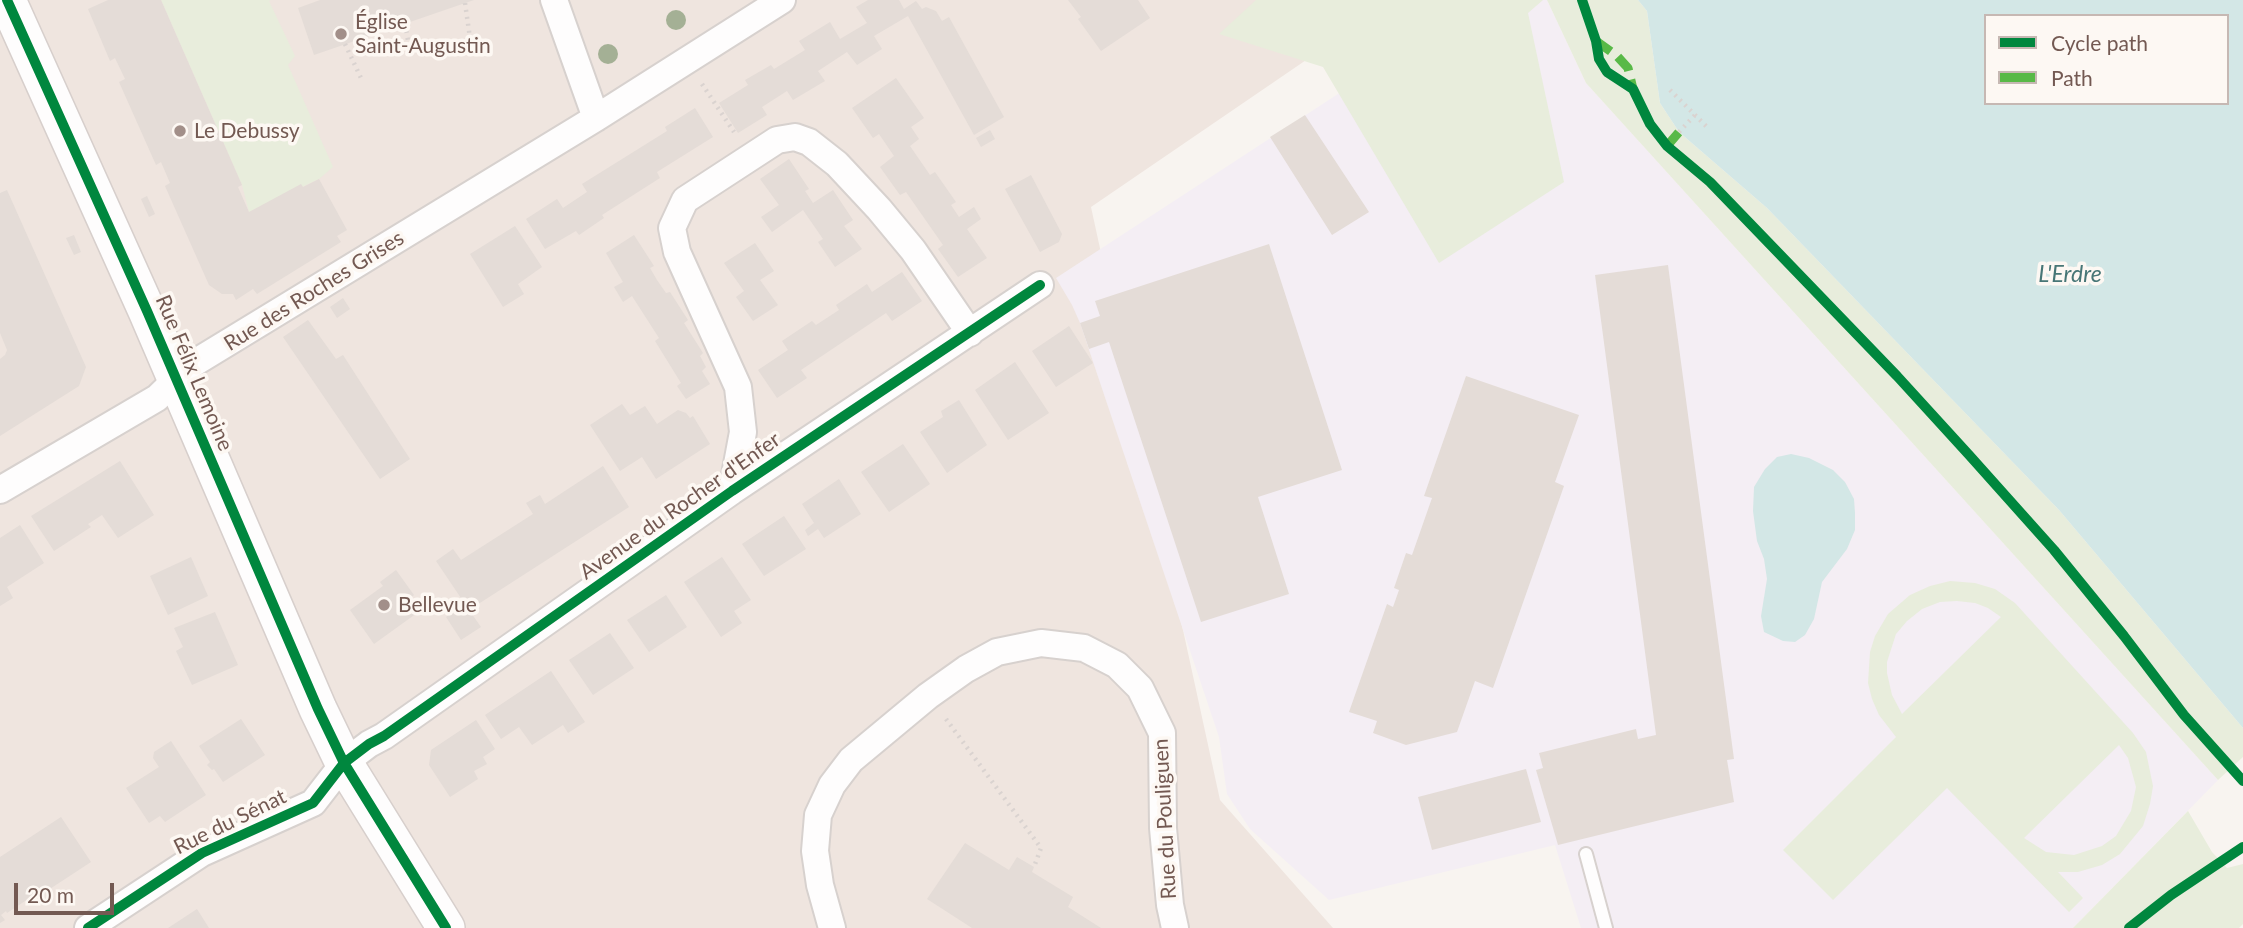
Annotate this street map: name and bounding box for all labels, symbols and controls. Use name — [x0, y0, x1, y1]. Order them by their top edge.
place label: Église Saint-Augustin — [355, 9, 491, 59]
legend — [1984, 14, 2229, 105]
marker: Église Saint-Augustin — [333, 26, 349, 42]
text: Cycle path — [2051, 30, 2148, 55]
text: Path — [2051, 65, 2093, 90]
place label: Le Debussy — [194, 118, 300, 144]
marker: Le Debussy — [172, 123, 188, 139]
street label: Rue des Roches Grises — [220, 225, 408, 357]
water label: L'Erdre — [2038, 261, 2102, 289]
street label: Rue Félix Lemoine — [150, 291, 238, 455]
street label: Avenue du Rocher d'Enfer — [575, 427, 785, 585]
place label: Bellevue — [398, 592, 477, 618]
marker: Bellevue — [376, 597, 392, 613]
street label: Rue du Pouliguen — [1148, 738, 1182, 900]
street label: Rue du Sénat — [170, 784, 290, 860]
scale bar — [18, 869, 117, 913]
text: 20 m — [27, 882, 74, 907]

